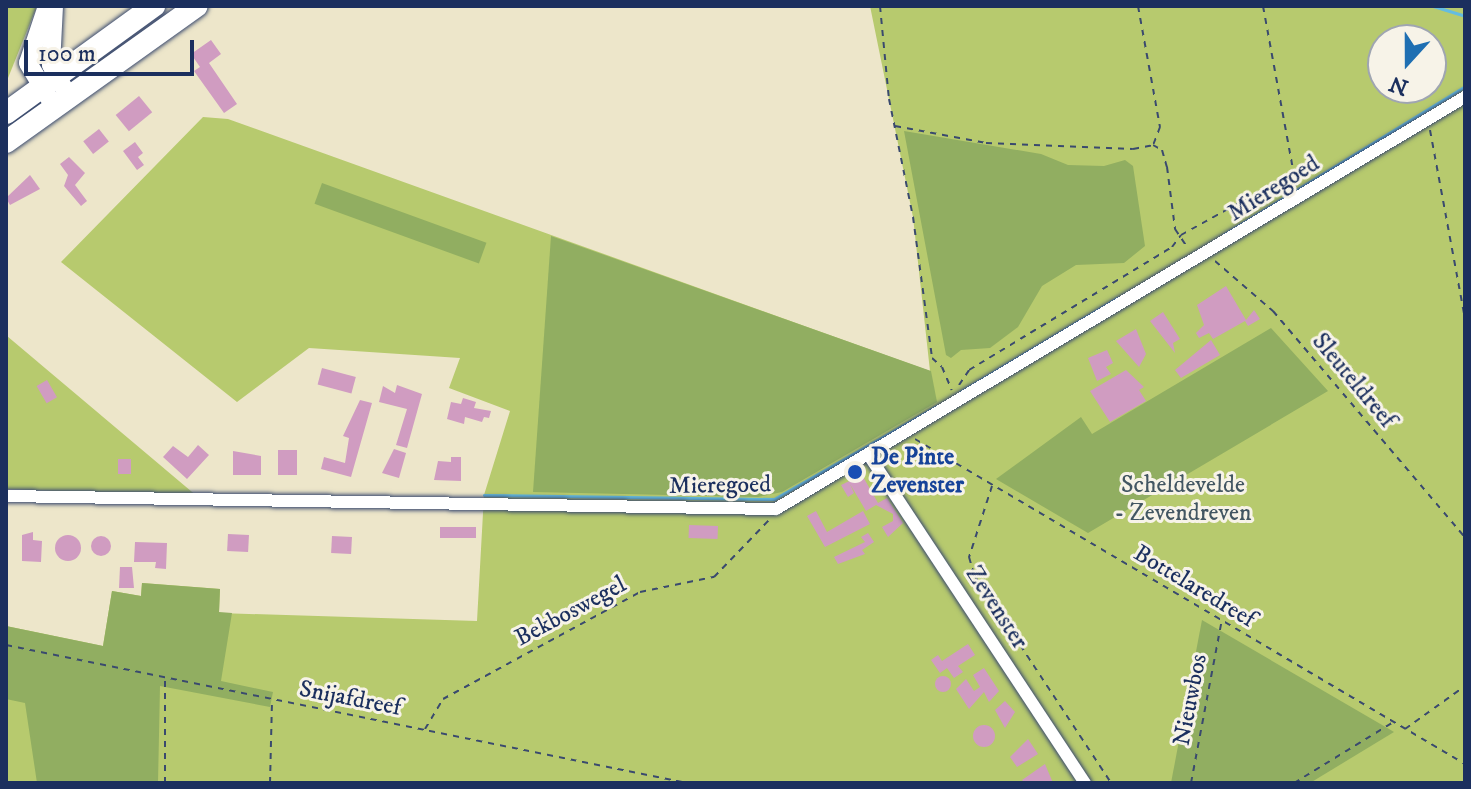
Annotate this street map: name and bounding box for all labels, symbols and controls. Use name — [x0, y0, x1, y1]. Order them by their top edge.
scale bar — [28, 24, 198, 74]
north arrow — [1367, 24, 1447, 104]
text: 100 m — [38, 39, 96, 69]
text: N — [1386, 69, 1412, 101]
street label: Mieregoed — [1223, 150, 1325, 228]
street label: Sleuteldreef — [1305, 328, 1401, 434]
place label: De Pinte Zevenster — [871, 444, 964, 500]
marker: De Pinte Zevenster — [846, 463, 864, 481]
street label: Mieregoed — [669, 471, 771, 501]
park label: Scheldevelde - Zevendreven — [1115, 472, 1251, 528]
street label: Bottelaredreef — [1128, 539, 1260, 635]
street label: Zevenster — [959, 561, 1033, 655]
street label: Bekboswegel — [510, 571, 632, 653]
street label: Nieuwbos — [1168, 652, 1214, 748]
street label: Snijafdreef — [297, 675, 403, 723]

